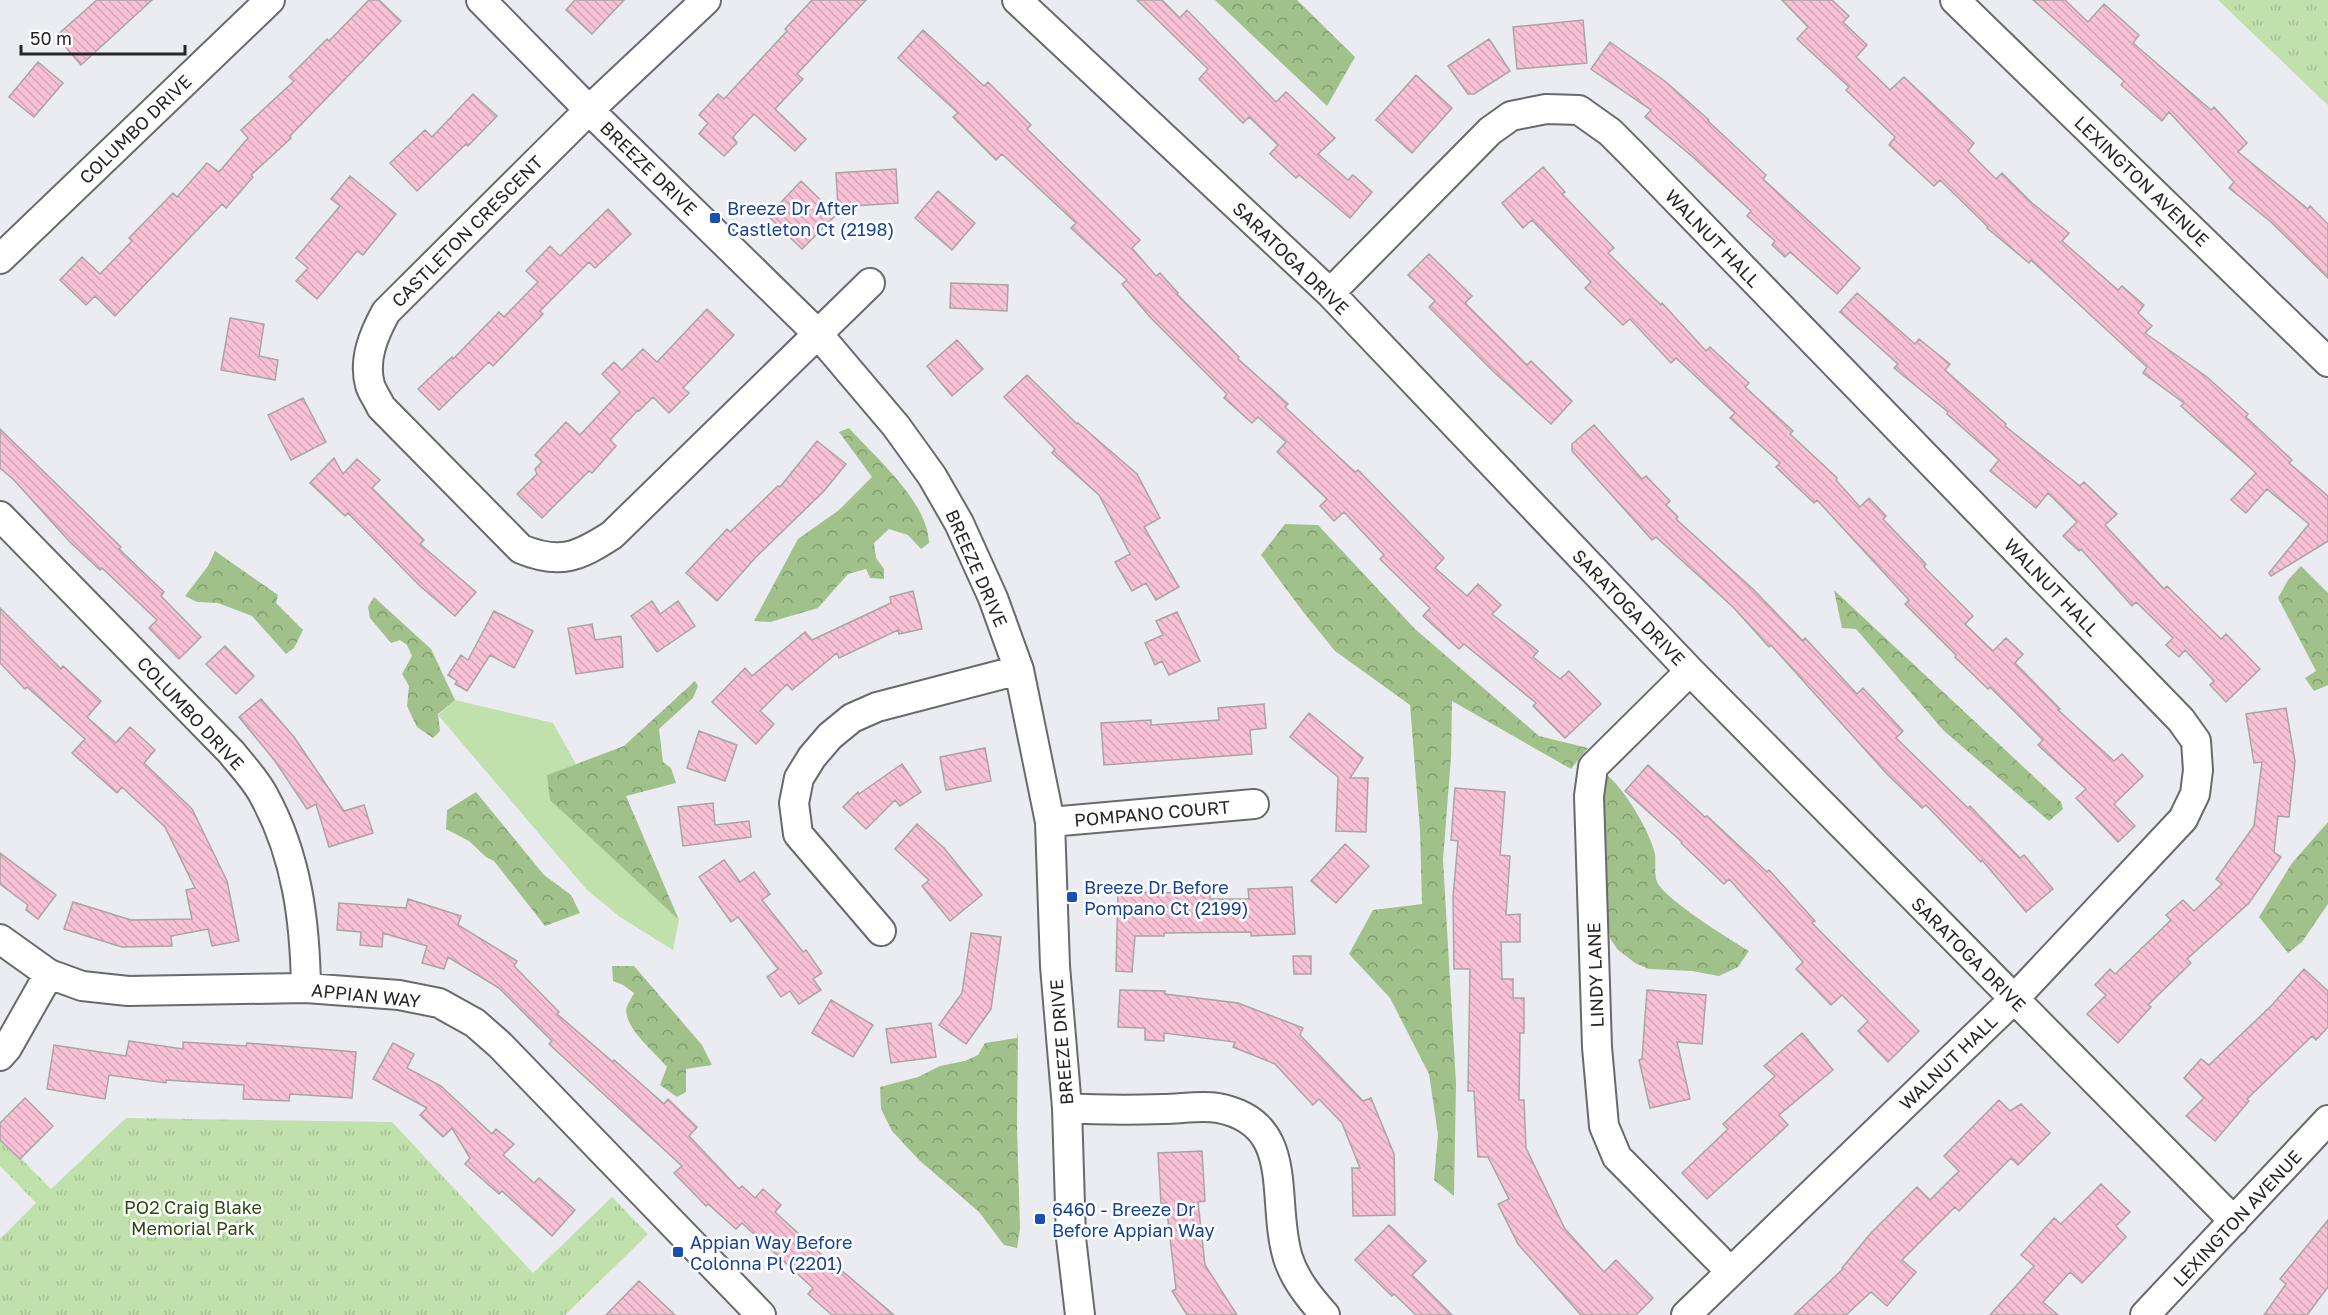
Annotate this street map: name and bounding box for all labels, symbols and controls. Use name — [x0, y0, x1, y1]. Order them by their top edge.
scale bar — [21, 18, 184, 56]
text: 50 m — [30, 27, 72, 49]
street label: COLUMBO DRIVE — [74, 70, 196, 188]
street label: LEXINGTON AVENUE — [2070, 111, 2214, 251]
street label: BREEZE DRIVE — [596, 116, 702, 220]
street label: CASTLETON CRESCENT — [387, 151, 547, 311]
street label: WALNUT HALL — [1661, 185, 1765, 291]
place label: Breeze Dr After Castleton Ct (2198) — [727, 197, 894, 240]
street label: SARATOGA DRIVE — [1228, 197, 1354, 319]
marker: Breeze Dr After Castleton Ct (2198) — [708, 211, 722, 225]
street label: BREEZE DRIVE — [941, 506, 1013, 630]
street label: WALNUT HALL — [2000, 534, 2104, 640]
street label: SARATOGA DRIVE — [1568, 544, 1690, 670]
street label: COLUMBO DRIVE — [133, 652, 249, 774]
street label: POMPANO COURT — [1073, 795, 1231, 831]
place label: Breeze Dr Before Pompano Ct (2199) — [1084, 876, 1249, 919]
marker: Breeze Dr Before Pompano Ct (2199) — [1065, 890, 1079, 904]
street label: SARATOGA DRIVE — [1907, 892, 2031, 1016]
street label: LINDY LANE — [1582, 922, 1608, 1028]
street label: APPIAN WAY — [310, 978, 422, 1012]
street label: BREEZE DRIVE — [1045, 978, 1077, 1106]
street label: WALNUT HALL — [1895, 1010, 2001, 1114]
street label: LEXINGTON AVENUE — [2168, 1145, 2306, 1291]
park label: PO2 Craig Blake Memorial Park — [124, 1196, 262, 1239]
place label: 6460 - Breeze Dr Before Appian Way — [1052, 1198, 1215, 1241]
marker: 6460 - Breeze Dr Before Appian Way — [1033, 1212, 1047, 1226]
place label: Appian Way Before Colonna Pl (2201) — [690, 1231, 853, 1274]
marker: Appian Way Before Colonna Pl (2201) — [671, 1245, 685, 1259]

